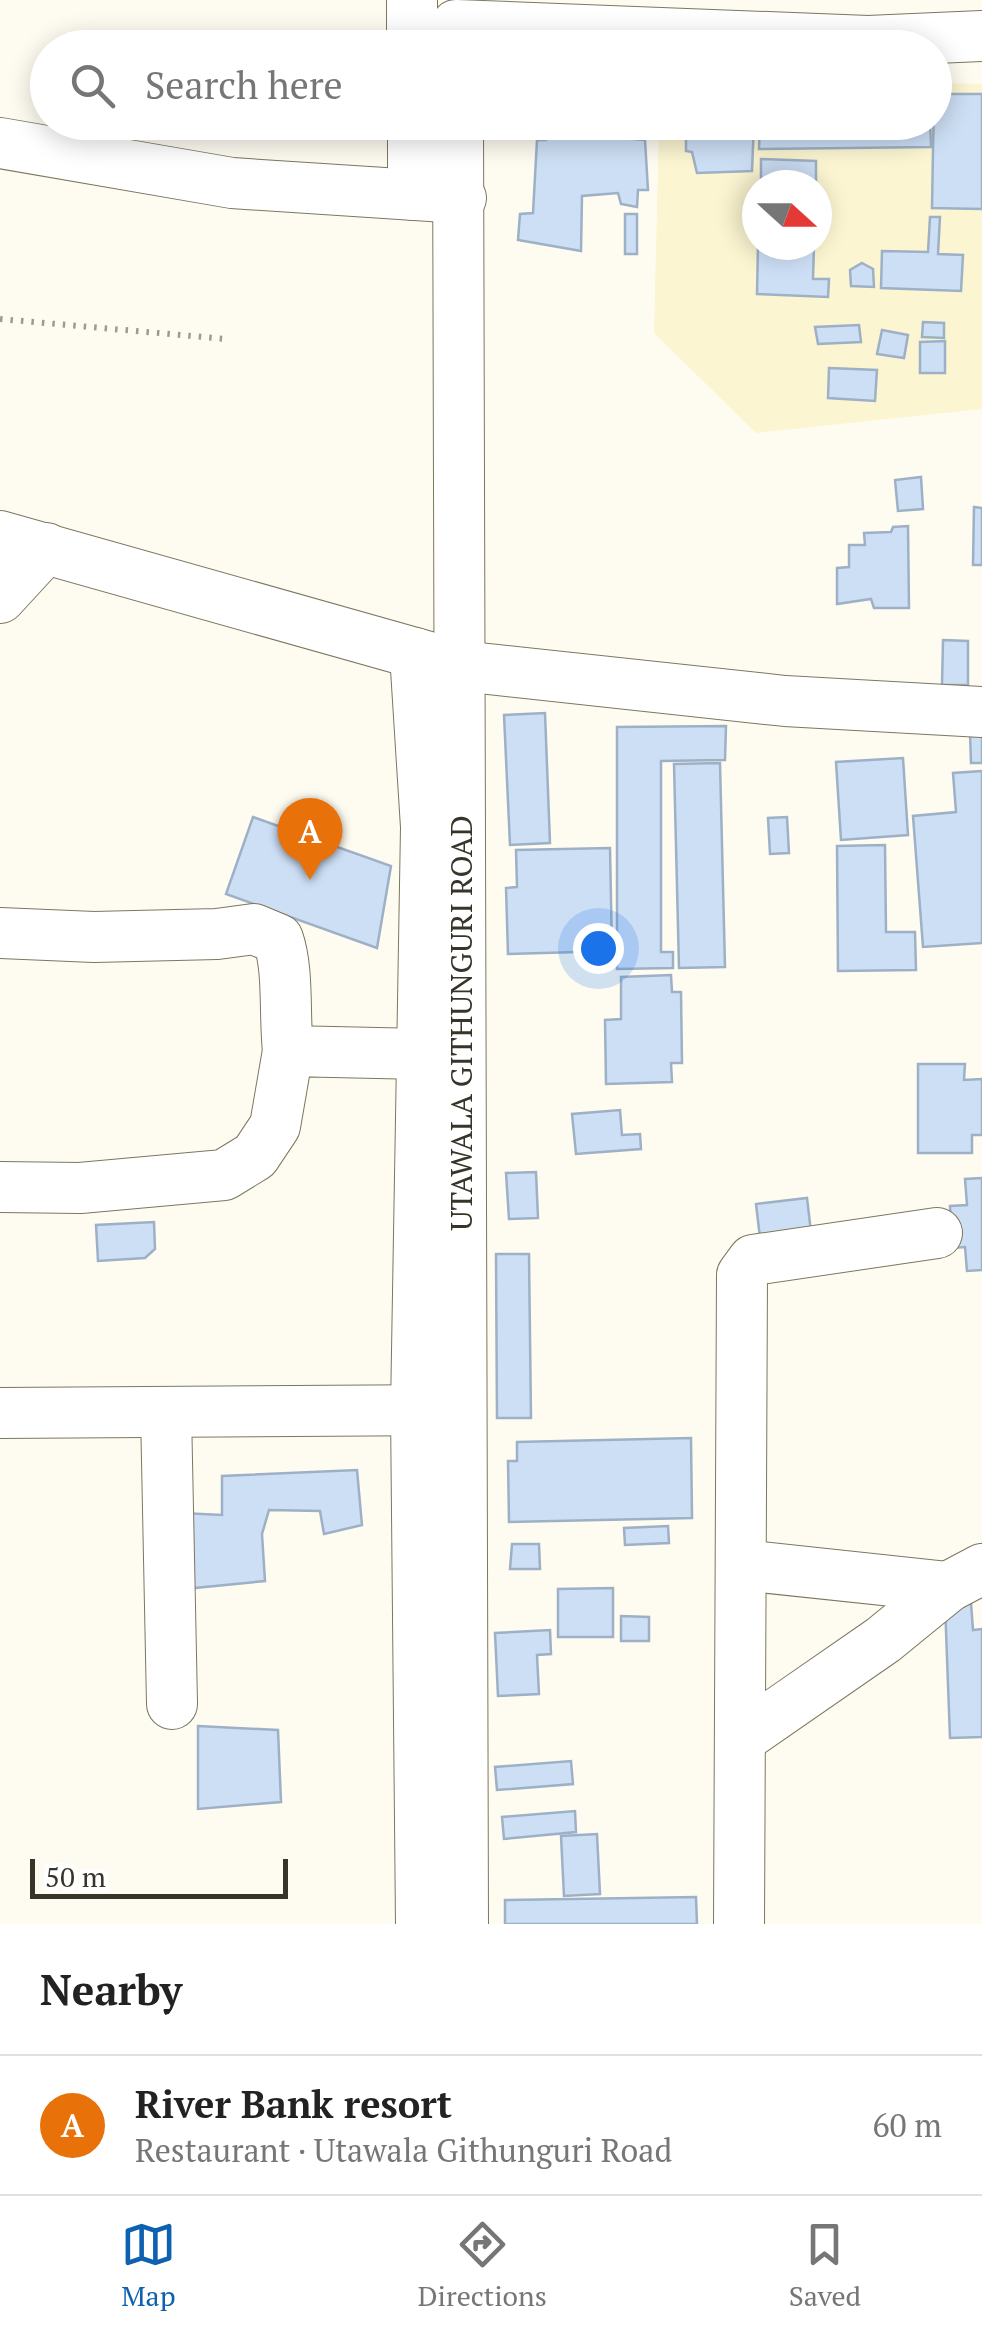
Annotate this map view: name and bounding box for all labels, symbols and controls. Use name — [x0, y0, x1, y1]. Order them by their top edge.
search box — [30, 30, 952, 140]
icon: search — [65, 58, 120, 113]
text: Search here — [145, 60, 343, 110]
north arrow — [742, 170, 832, 260]
pin: A — [278, 798, 342, 880]
street label: UTAWALA GITHUNGURI ROAD — [441, 815, 481, 1231]
your location — [573, 923, 624, 974]
scale bar — [30, 1854, 288, 1898]
text: 50 m — [45, 1858, 106, 1895]
text: Nearby — [40, 1961, 182, 2017]
text: River Bank resort — [135, 2079, 452, 2129]
text: A — [61, 2104, 84, 2146]
text: 60 m — [872, 2104, 942, 2146]
text: Restaurant · Utawala Githunguri Road — [135, 2129, 672, 2171]
tab: Map — [121, 2217, 176, 2314]
tab: Directions — [418, 2217, 547, 2314]
tab: Saved — [789, 2217, 861, 2314]

